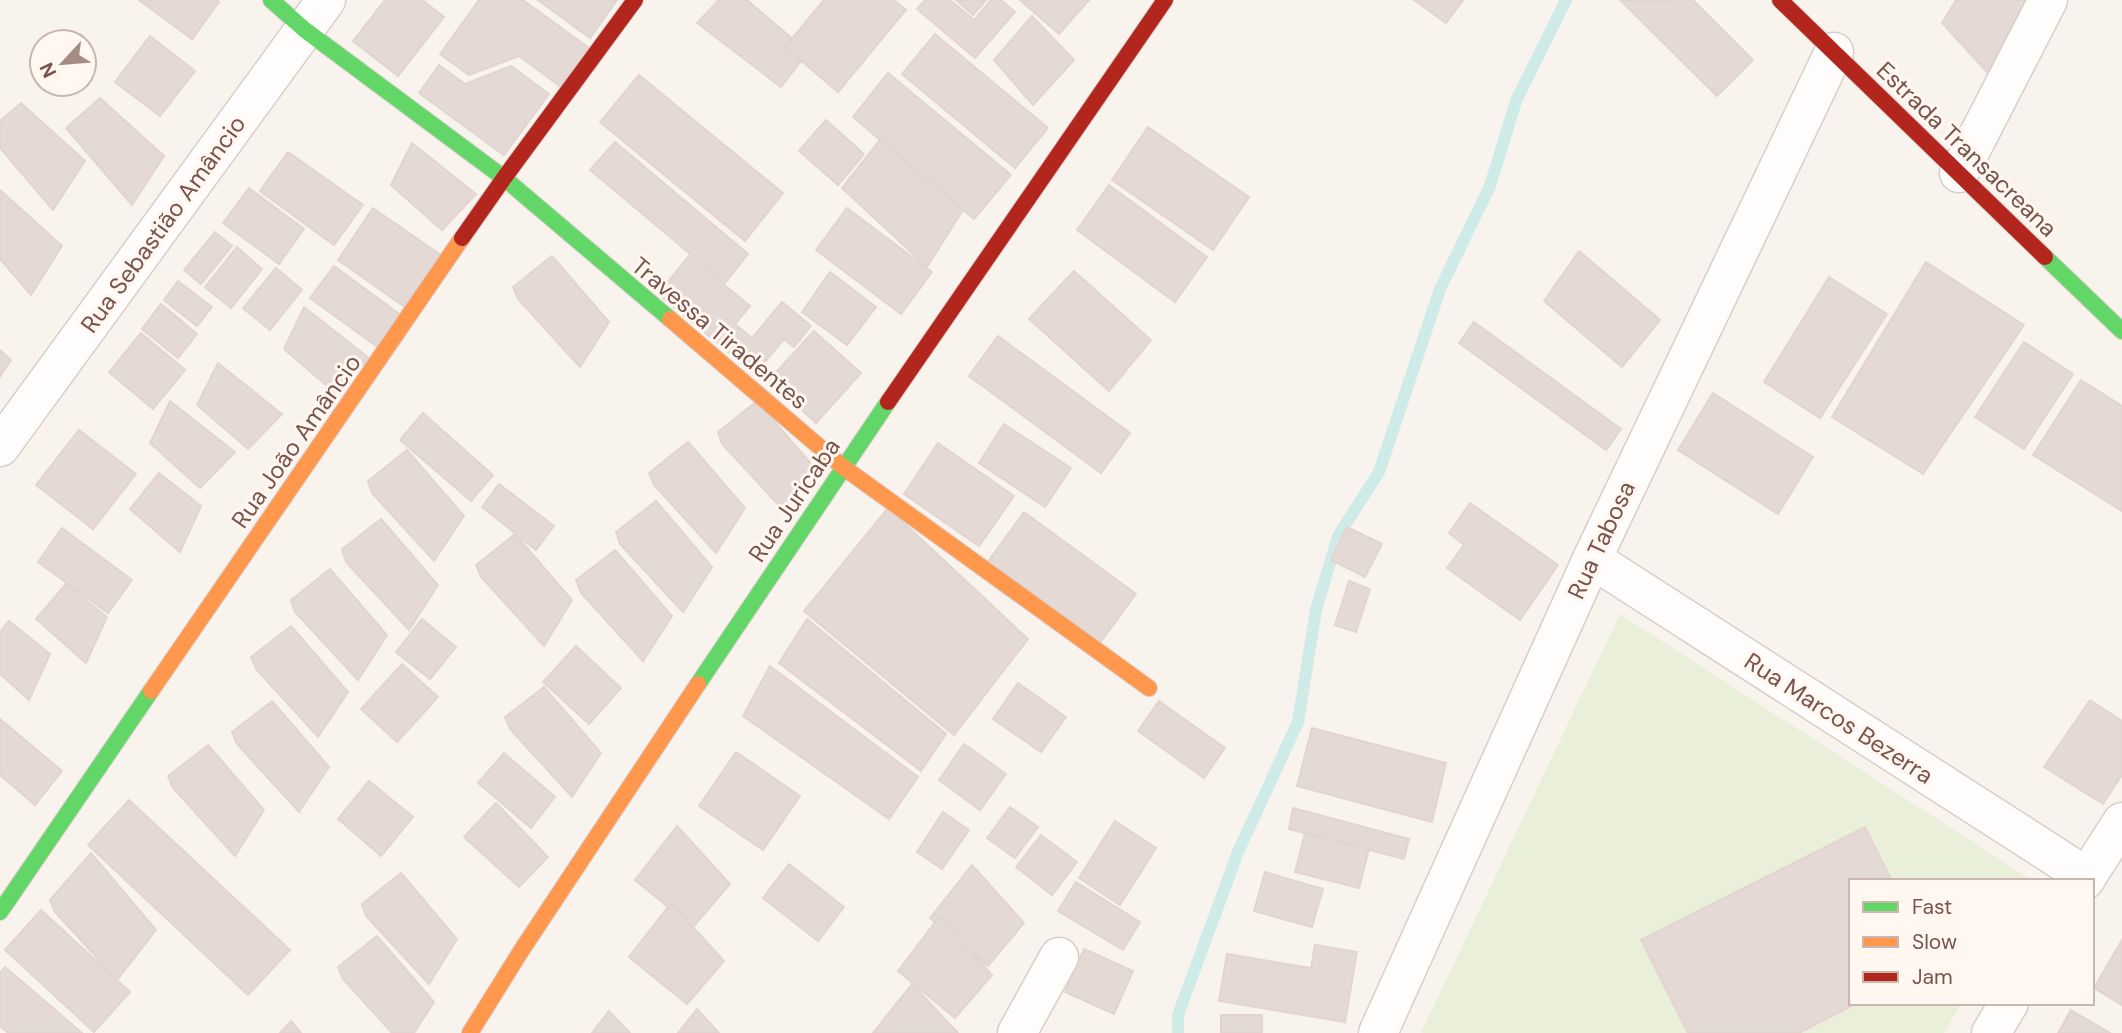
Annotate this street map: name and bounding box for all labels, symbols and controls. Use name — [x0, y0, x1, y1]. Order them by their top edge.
north arrow — [28, 28, 98, 98]
street label: Estrada Transacreana — [1870, 55, 2064, 243]
text: N — [34, 59, 62, 82]
street label: Rua Sebastião Amâncio — [74, 109, 252, 339]
street label: Travessa Tiradentes — [625, 250, 815, 416]
street label: Rua João Amâncio — [224, 348, 368, 534]
street label: Rua Juricaba — [741, 432, 847, 568]
street label: Rua Tabosa — [1560, 476, 1642, 604]
street label: Rua Marcos Bezerra — [1739, 645, 1939, 791]
legend — [1849, 879, 2094, 1005]
text: Fast — [1912, 893, 1952, 921]
text: Slow — [1912, 928, 1957, 956]
text: Jam — [1912, 963, 1953, 991]

